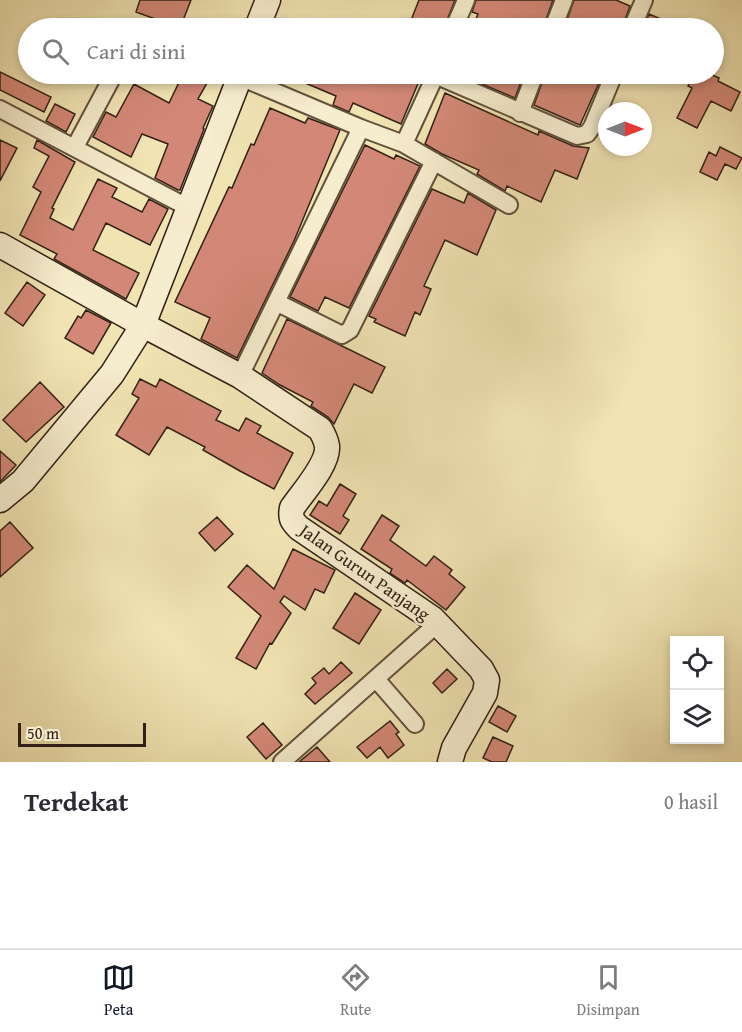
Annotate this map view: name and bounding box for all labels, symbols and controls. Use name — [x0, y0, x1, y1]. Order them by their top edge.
search box — [18, 18, 724, 84]
icon: search — [39, 35, 72, 68]
text: Cari di sini — [87, 35, 186, 67]
north arrow — [598, 102, 652, 156]
street label: Jalan Gurun Panjang — [293, 516, 436, 627]
map controls — [670, 636, 724, 744]
button: locate — [670, 636, 724, 690]
button: layers — [670, 690, 724, 744]
scale bar — [18, 720, 146, 748]
text: 50 m — [27, 721, 59, 745]
text: Terdekat — [24, 782, 128, 821]
text: 0 hasil — [664, 787, 718, 816]
tab: Peta — [102, 961, 135, 1021]
tab: Rute — [339, 961, 372, 1021]
tab: Disimpan — [577, 961, 640, 1021]

